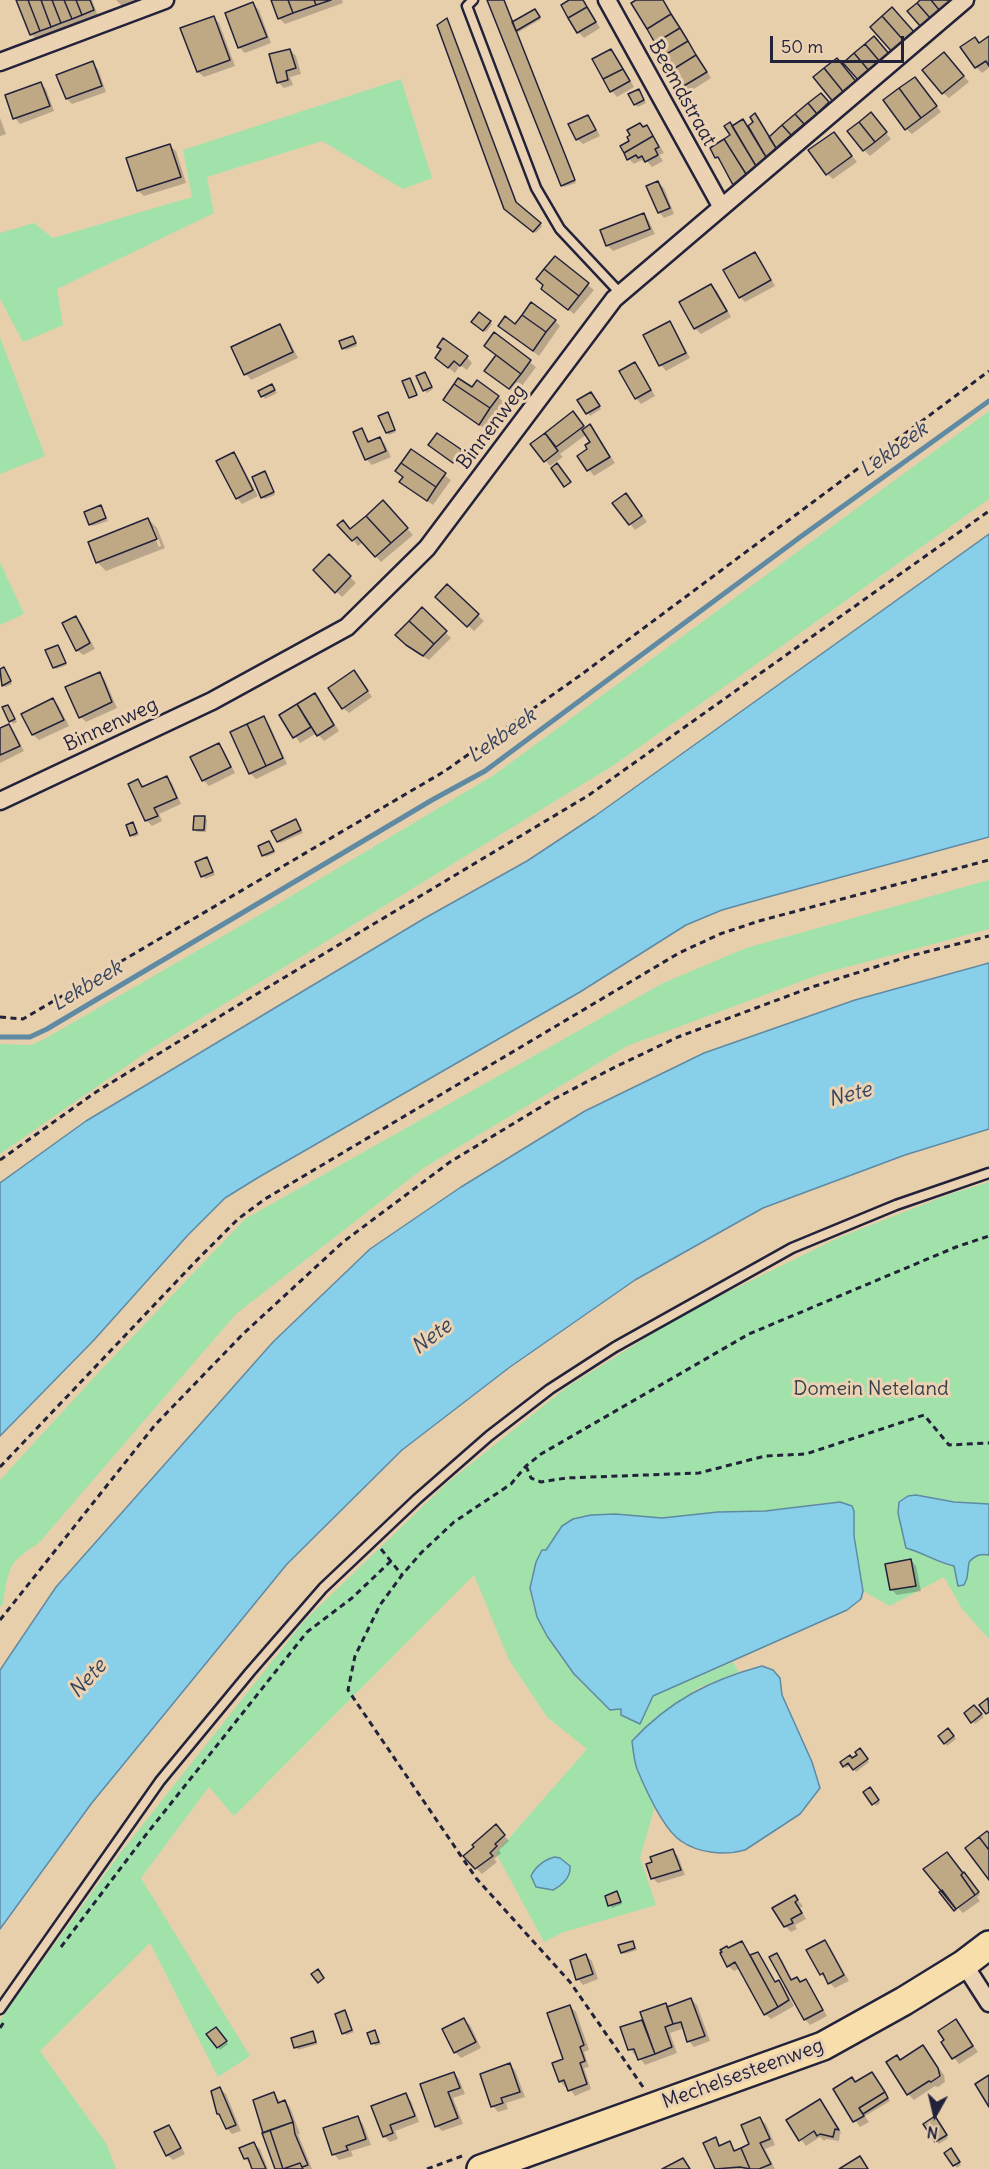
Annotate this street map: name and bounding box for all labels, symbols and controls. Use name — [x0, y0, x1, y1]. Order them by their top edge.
scale bar — [773, 24, 906, 62]
text: 50 m — [781, 35, 823, 58]
street label: Beemdstraat — [643, 36, 721, 150]
street label: Binnenweg — [452, 380, 532, 474]
water label: Lekbeek — [855, 417, 933, 483]
street label: Binnenweg — [60, 693, 162, 757]
water label: Lekbeek — [463, 703, 541, 769]
water label: Lekbeek — [47, 955, 127, 1017]
water label: Nete — [826, 1077, 874, 1113]
water label: Nete — [407, 1314, 457, 1360]
park label: Domein Neteland — [793, 1377, 949, 1401]
water label: Nete — [64, 1654, 112, 1704]
street label: Mechelsesteenweg — [659, 2034, 827, 2114]
north arrow — [905, 2085, 965, 2145]
text: N — [926, 2122, 939, 2143]

